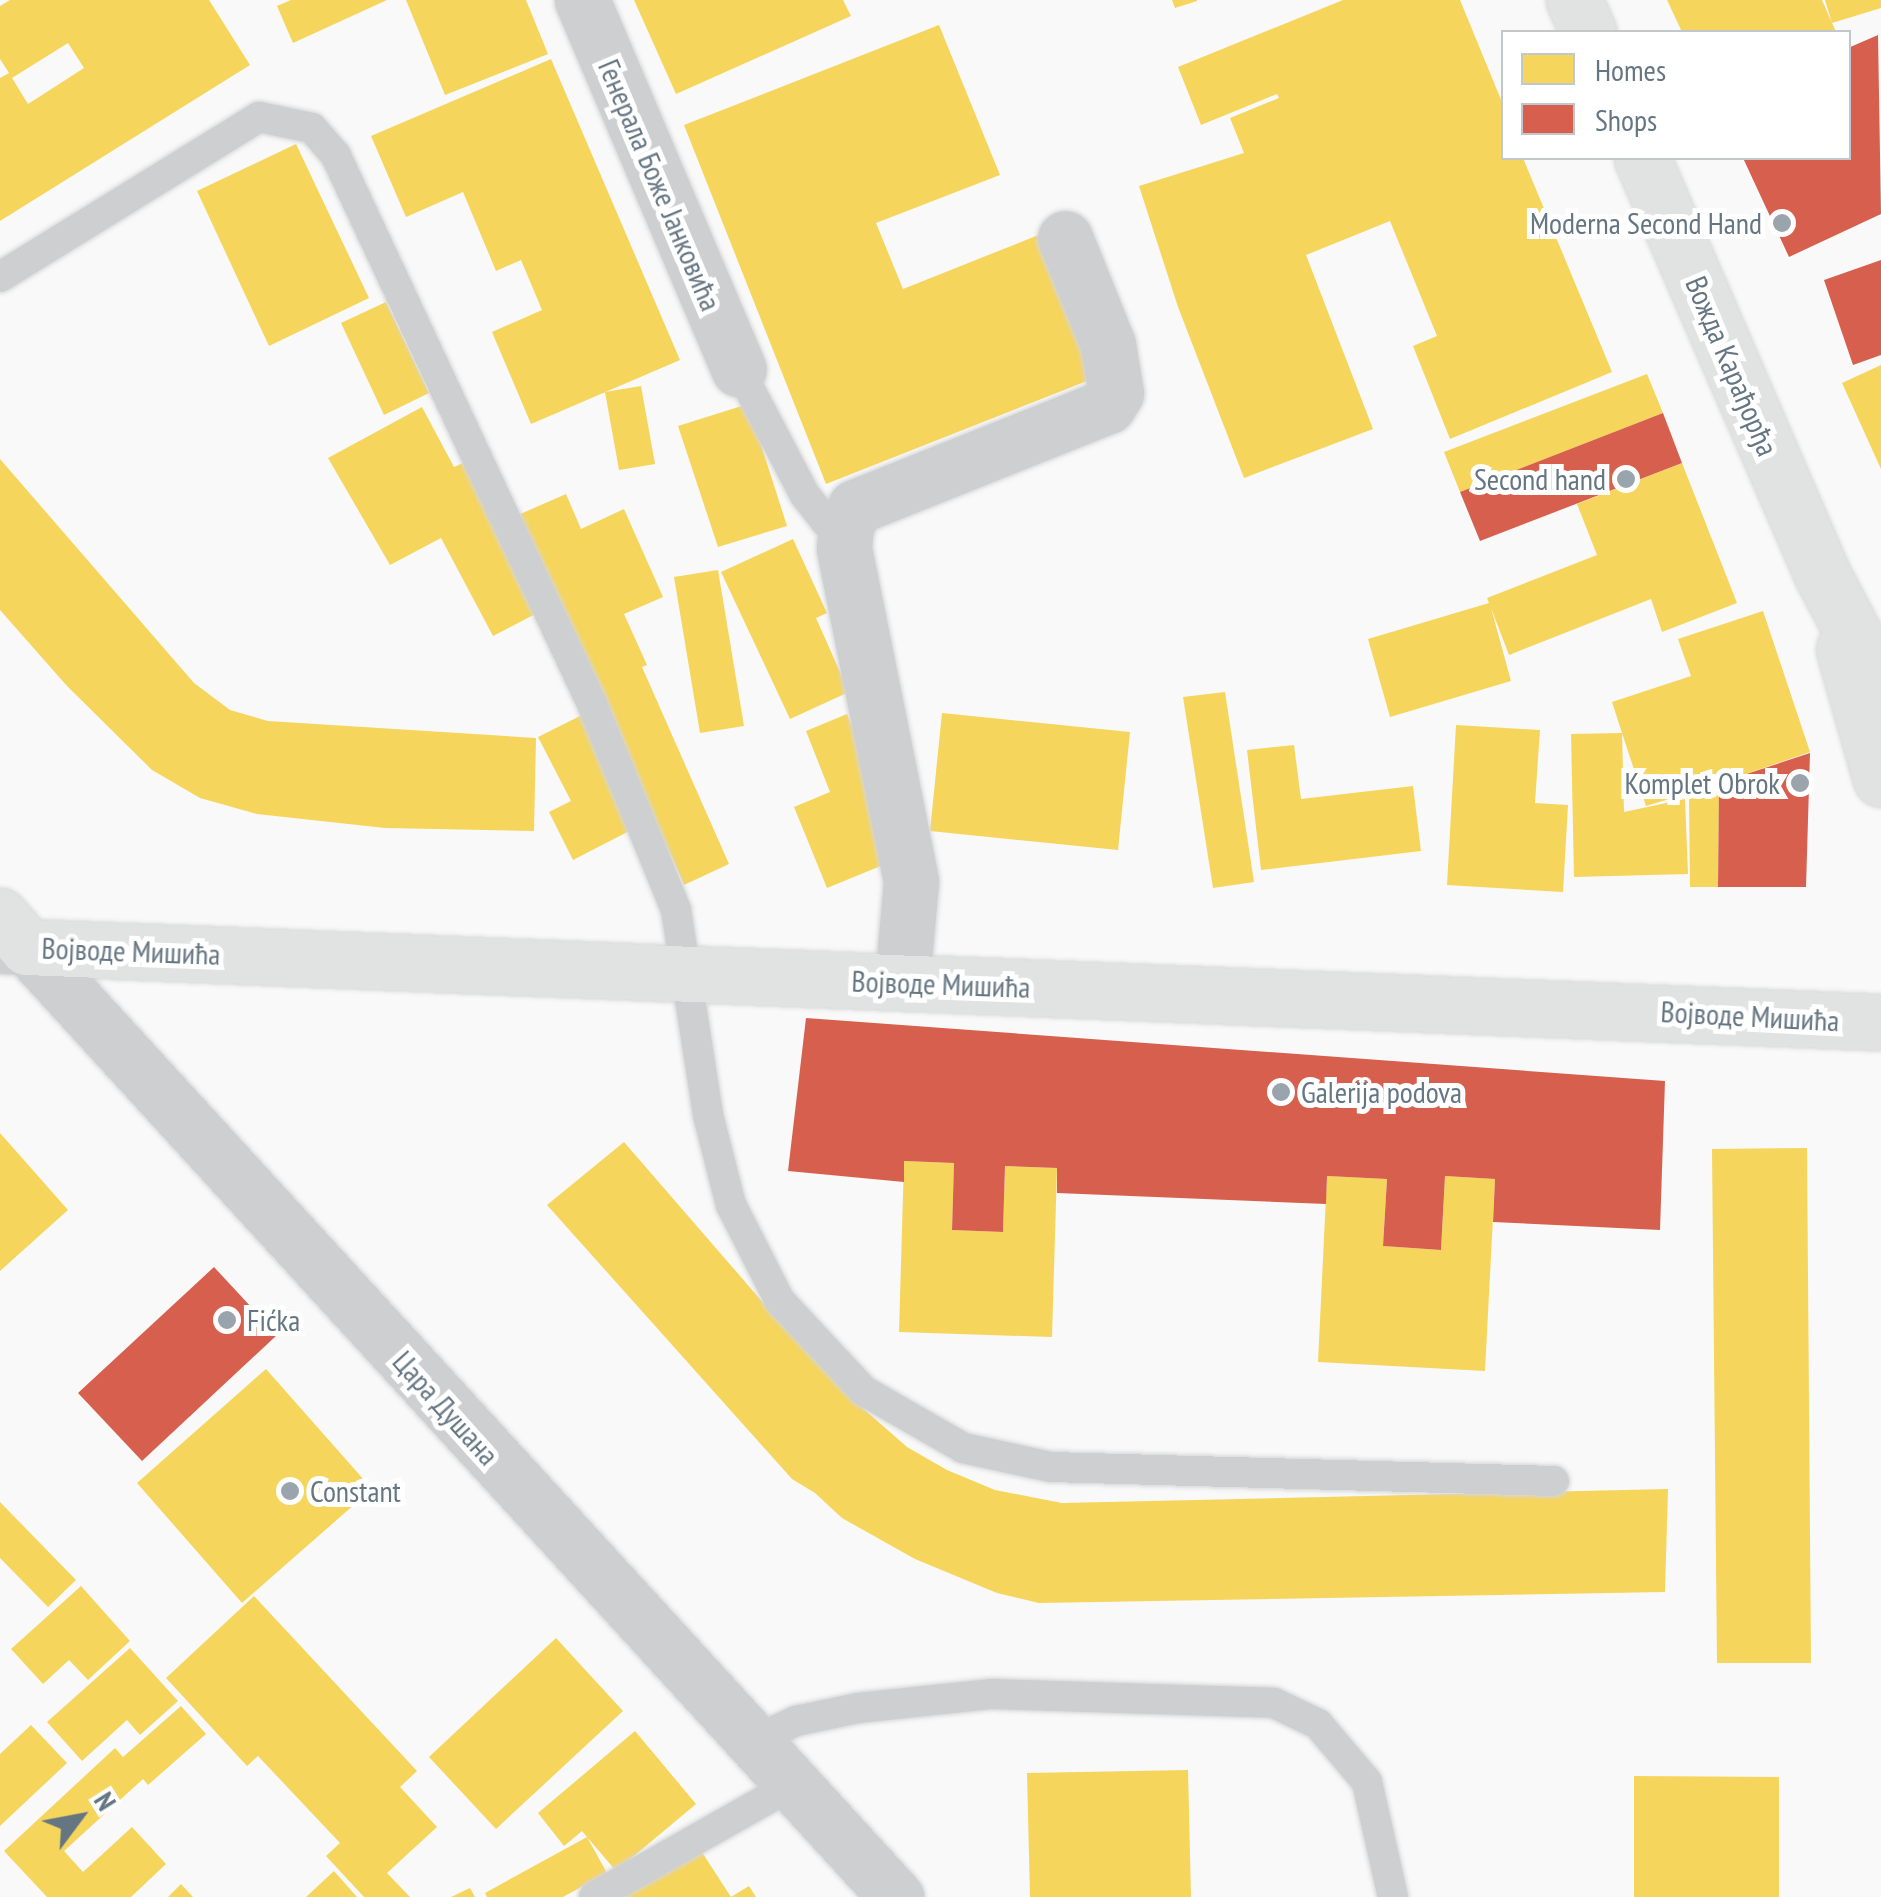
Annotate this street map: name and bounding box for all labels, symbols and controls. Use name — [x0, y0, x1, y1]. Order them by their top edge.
legend — [1501, 30, 1851, 160]
text: Homes — [1595, 50, 1666, 89]
street label: Генерала Боже Јанковића — [591, 54, 729, 316]
text: Shops — [1595, 100, 1657, 139]
place label: Moderna Second Hand — [1530, 205, 1762, 241]
marker: Moderna Second Hand — [1771, 212, 1793, 234]
street label: Вожда Карађорђа — [1678, 271, 1786, 461]
place label: Second hand — [1474, 461, 1606, 497]
marker: Second hand — [1615, 468, 1637, 490]
place label: Komplet Obrok — [1625, 765, 1780, 801]
marker: Komplet Obrok — [1789, 772, 1811, 794]
street label: Војводе Мишића — [41, 930, 221, 972]
street label: Војводе Мишића — [851, 963, 1031, 1005]
street label: Војводе Мишића — [1660, 993, 1840, 1039]
place label: Galerija podova — [1301, 1074, 1462, 1110]
marker: Galerija podova — [1270, 1081, 1292, 1103]
place label: Fićka — [247, 1302, 300, 1338]
marker: Fićka — [216, 1309, 238, 1331]
street label: Цара Душана — [385, 1343, 507, 1473]
place label: Constant — [310, 1473, 401, 1509]
marker: Constant — [279, 1480, 301, 1502]
north arrow — [30, 1767, 130, 1867]
text: N — [86, 1785, 126, 1817]

